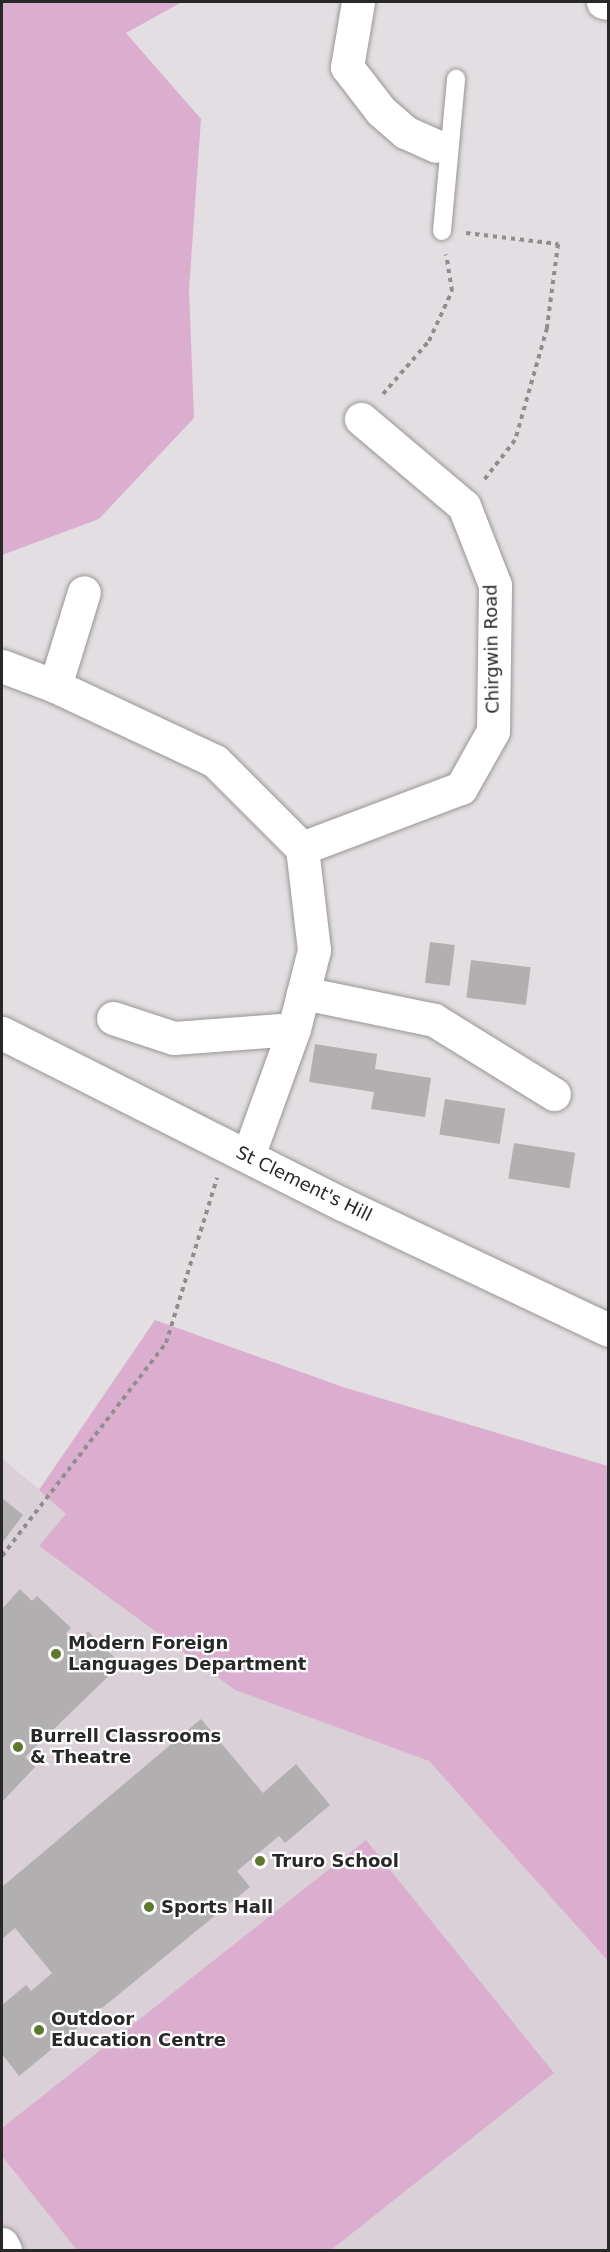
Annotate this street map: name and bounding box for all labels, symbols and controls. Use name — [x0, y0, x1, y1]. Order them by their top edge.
street label: Chirgwin Road — [480, 584, 504, 714]
street label: St Clement's Hill — [233, 1142, 375, 1226]
place label: Modern Foreign Languages Department — [68, 1633, 306, 1676]
marker: Modern Foreign Languages Department — [49, 1647, 63, 1661]
place label: Burrell Classrooms & Theatre — [30, 1726, 221, 1768]
marker: Burrell Classrooms & Theatre — [11, 1740, 25, 1754]
place label: Truro School — [272, 1850, 399, 1872]
marker: Truro School — [253, 1854, 267, 1868]
place label: Sports Hall — [161, 1896, 273, 1918]
marker: Sports Hall — [142, 1900, 156, 1914]
place label: Outdoor Education Centre — [51, 2009, 226, 2052]
marker: Outdoor Education Centre — [32, 2023, 46, 2037]

